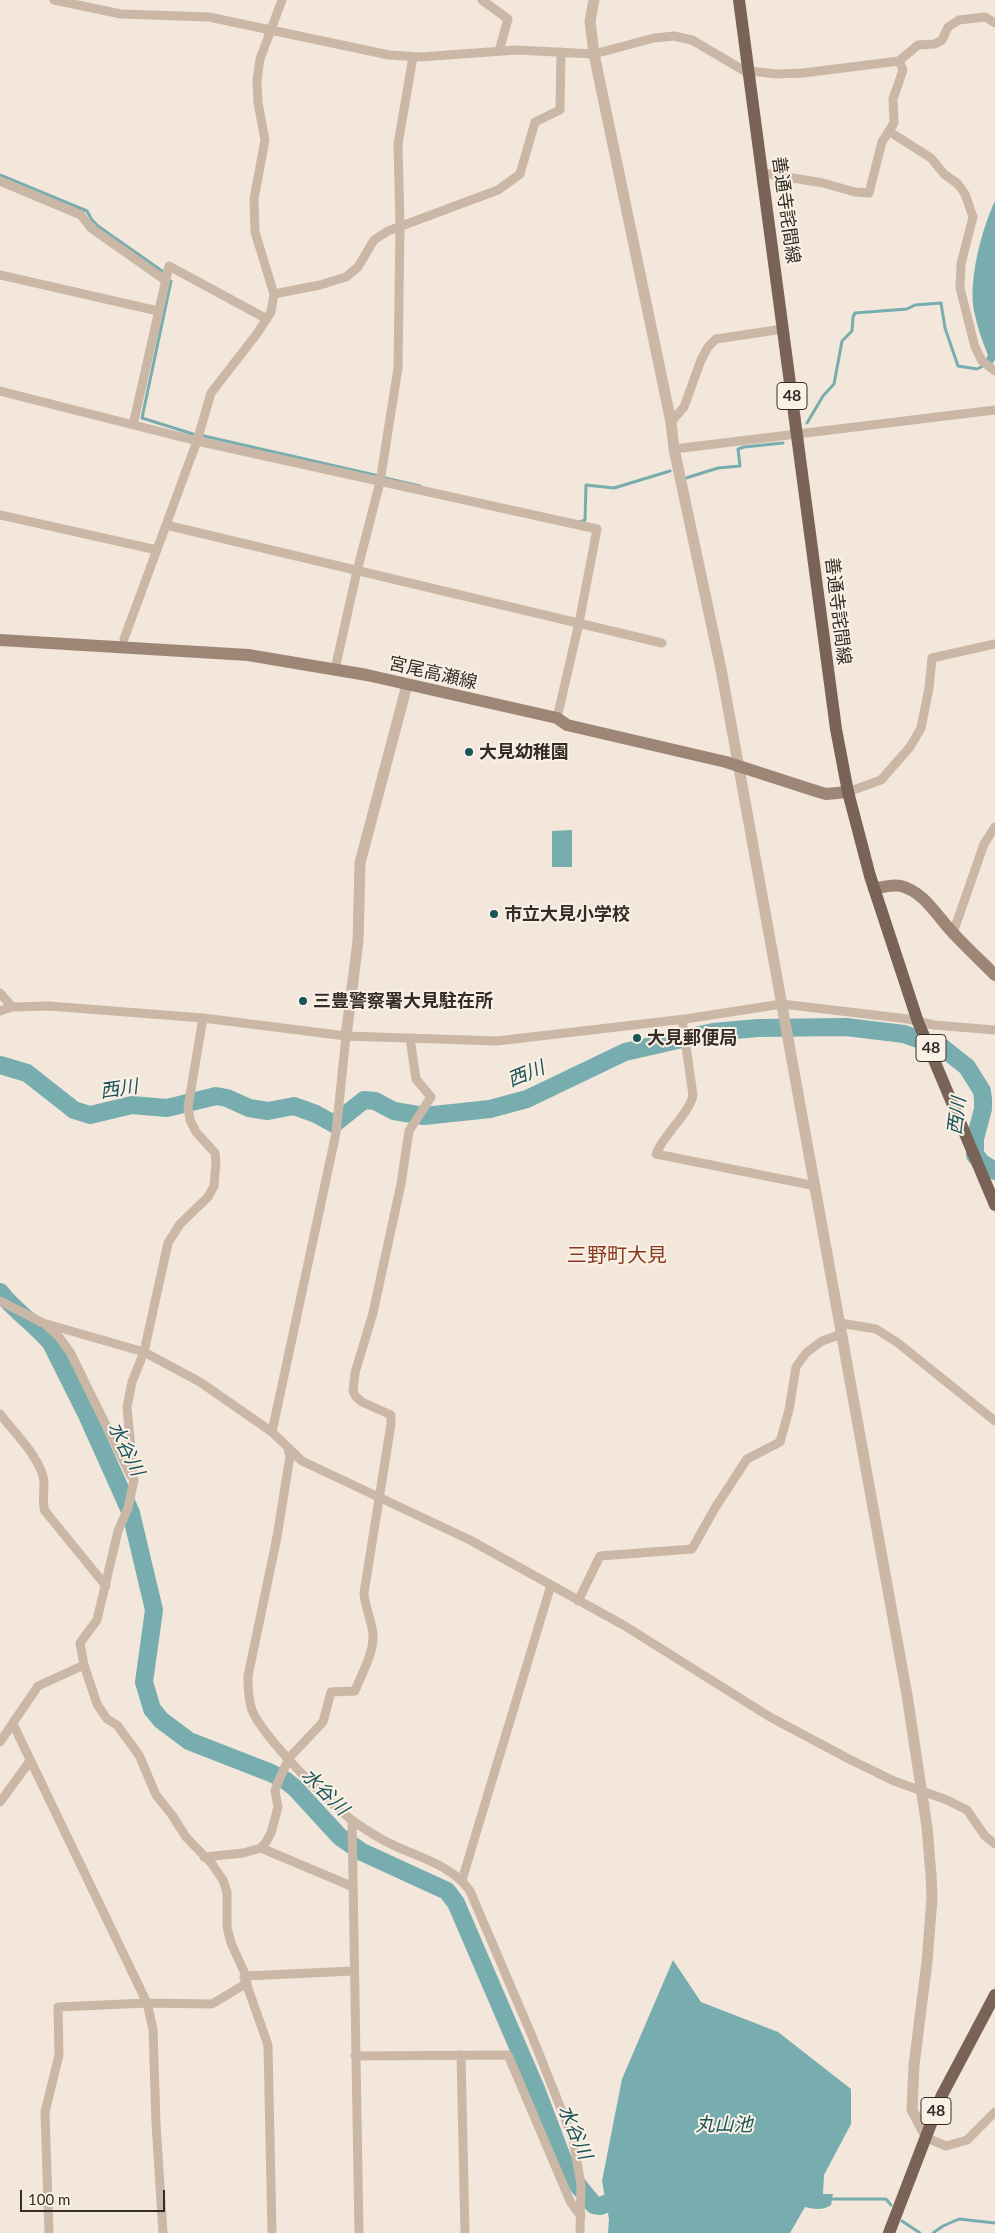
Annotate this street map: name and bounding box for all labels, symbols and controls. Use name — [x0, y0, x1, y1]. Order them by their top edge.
street label: 善通寺詫間線 — [768, 155, 804, 265]
road number: 48 — [777, 382, 807, 410]
street label: 善通寺詫間線 — [821, 556, 855, 666]
street label: 宮尾高瀬線 — [387, 652, 479, 694]
place label: 大見幼稚園 — [479, 741, 569, 763]
marker: 大見幼稚園 — [463, 746, 475, 758]
place label: 市立大見小学校 — [504, 903, 630, 925]
marker: 市立大見小学校 — [488, 908, 500, 920]
place label: 三豊警察署大見駐在所 — [313, 990, 493, 1012]
marker: 三豊警察署大見駐在所 — [297, 995, 309, 1007]
place label: 大見郵便局 — [647, 1027, 737, 1049]
marker: 大見郵便局 — [631, 1032, 643, 1044]
road number: 48 — [916, 1034, 946, 1062]
water label: 西川 — [504, 1056, 548, 1092]
water label: 西川 — [99, 1075, 139, 1103]
water label: 西川 — [943, 1096, 971, 1136]
district label: 三野町大見 — [567, 1244, 667, 1268]
water label: 水谷川 — [103, 1418, 149, 1480]
water label: 水谷川 — [297, 1764, 353, 1820]
road number: 48 — [921, 2098, 951, 2124]
water label: 水谷川 — [553, 2101, 597, 2163]
water label: 丸山池 — [696, 2114, 752, 2136]
scale bar — [22, 2180, 168, 2212]
text: 100 m — [28, 2190, 70, 2208]

